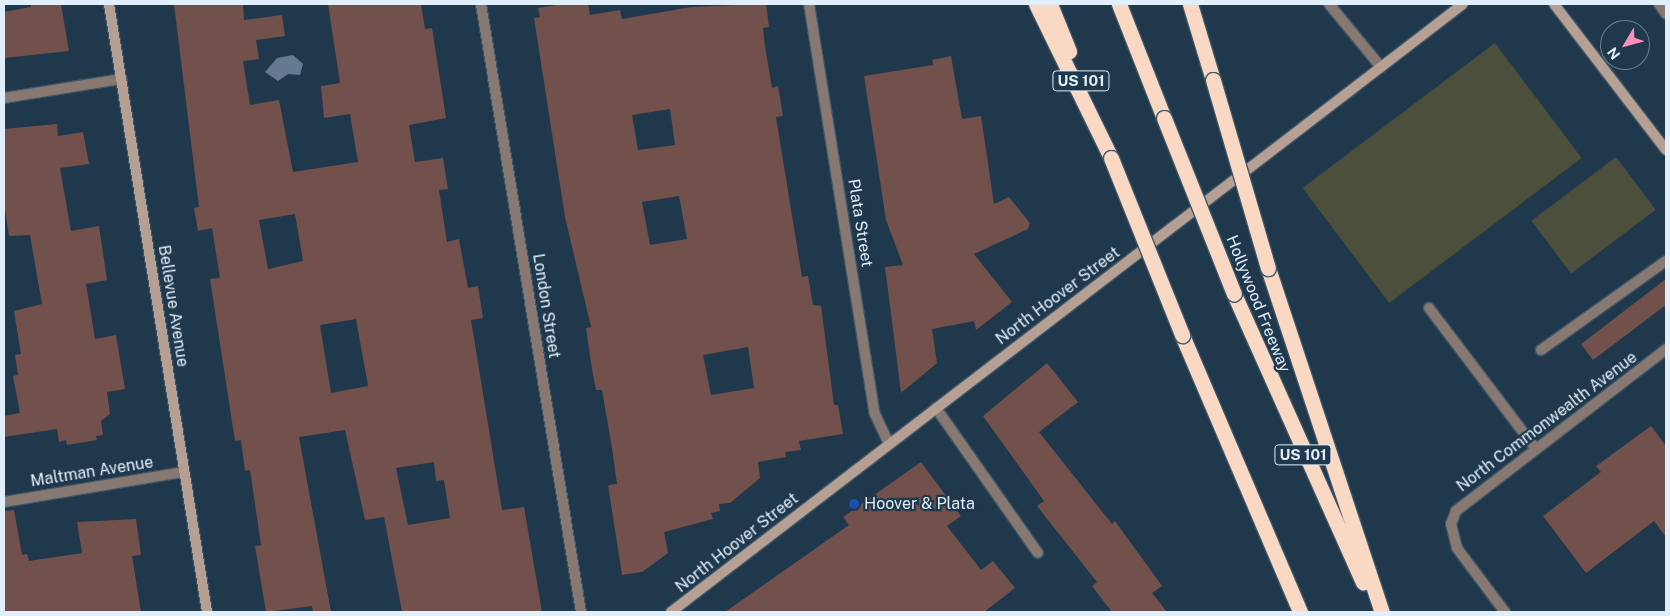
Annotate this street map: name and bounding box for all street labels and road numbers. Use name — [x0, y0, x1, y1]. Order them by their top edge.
road number: US 101 — [1052, 68, 1110, 94]
street label: Plata Street — [844, 177, 876, 269]
street label: Hollywood Freeway — [1222, 233, 1294, 375]
street label: North Hoover Street — [992, 243, 1124, 349]
street label: Bellevue Avenue — [154, 244, 192, 368]
street label: London Street — [528, 252, 564, 360]
street label: North Commonwealth Avenue — [1453, 348, 1641, 496]
road number: US 101 — [1274, 442, 1332, 468]
street label: Maltman Avenue — [29, 453, 155, 491]
street label: North Hoover Street — [672, 489, 802, 597]

